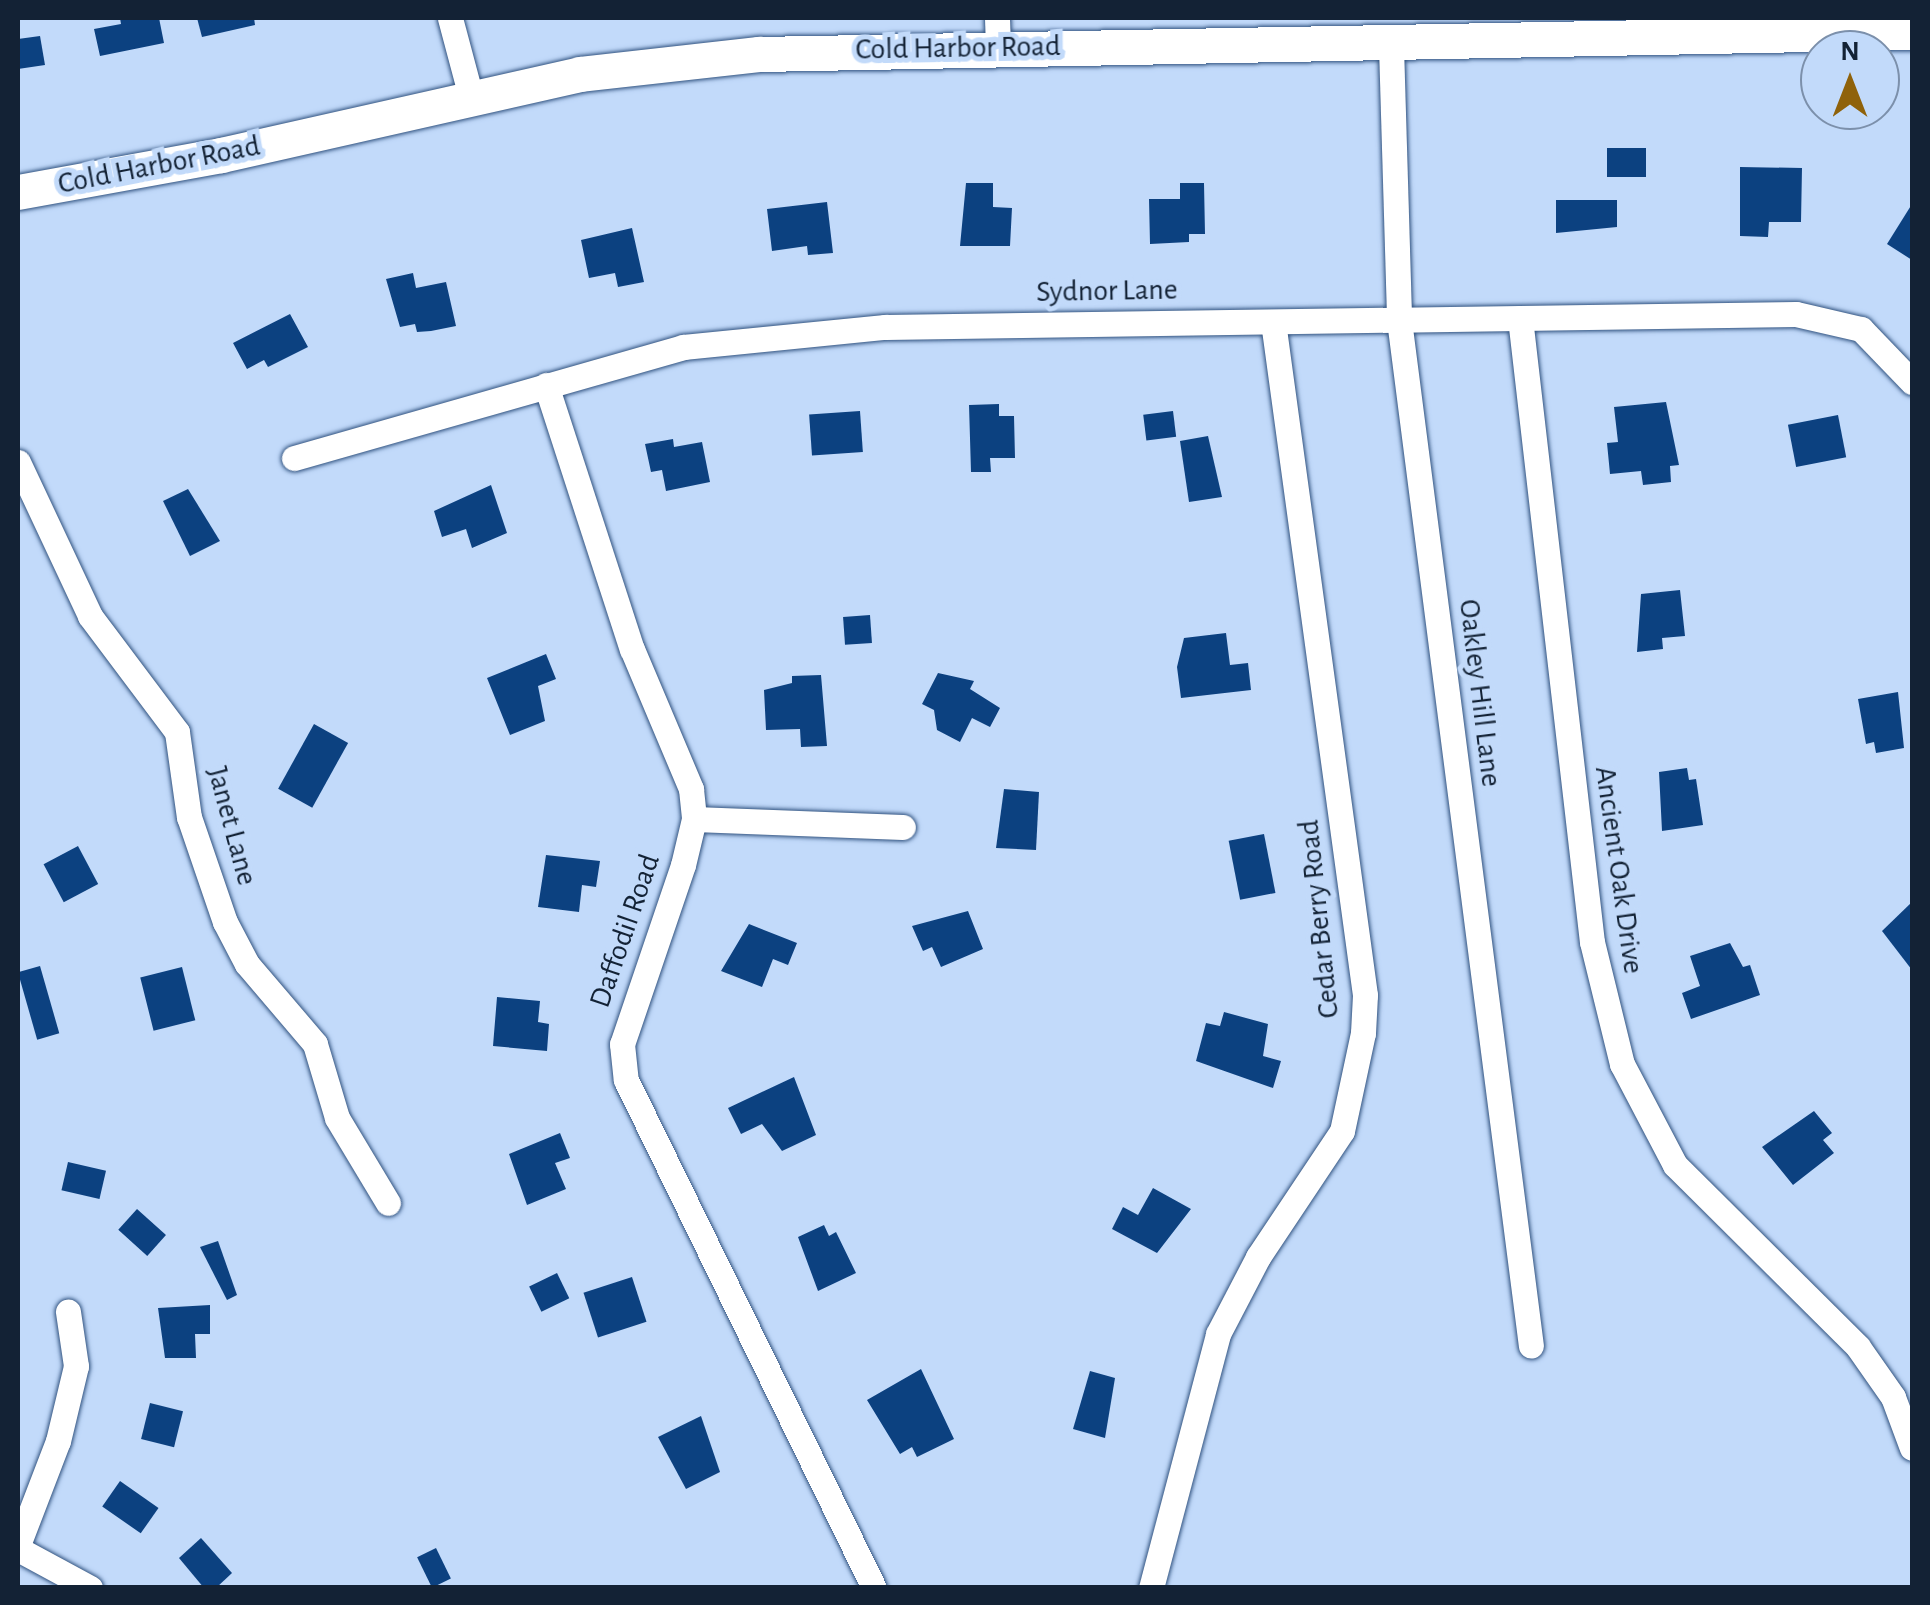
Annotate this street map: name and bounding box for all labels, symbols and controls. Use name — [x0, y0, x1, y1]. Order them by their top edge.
street label: Cold Harbor Road — [855, 28, 1061, 68]
north arrow — [1800, 30, 1900, 130]
text: N — [1840, 38, 1860, 66]
street label: Cold Harbor Road — [55, 128, 263, 202]
street label: Sydnor Lane — [1036, 272, 1178, 310]
street label: Oakley Hill Lane — [1451, 597, 1509, 789]
street label: Janet Lane — [199, 763, 265, 889]
street label: Ancient Oak Drive — [1587, 764, 1651, 976]
street label: Cedar Berry Road — [1291, 818, 1347, 1020]
street label: Daffodil Road — [582, 849, 668, 1013]

